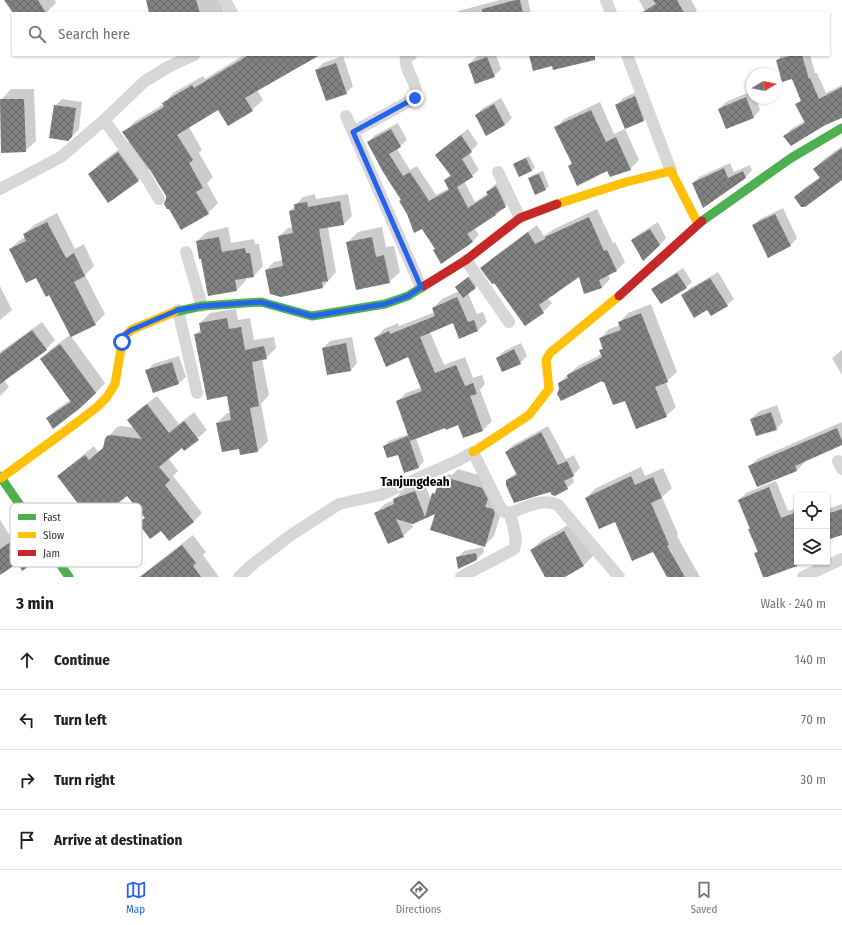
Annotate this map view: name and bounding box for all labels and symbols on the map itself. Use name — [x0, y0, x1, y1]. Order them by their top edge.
north arrow — [746, 68, 782, 104]
route end — [406, 89, 424, 107]
route start — [113, 333, 131, 351]
district label: Tanjungdeah — [381, 474, 450, 489]
legend — [10, 503, 142, 567]
text: Fast — [43, 511, 61, 524]
text: Slow — [43, 529, 64, 542]
text: Jam — [43, 547, 60, 560]

